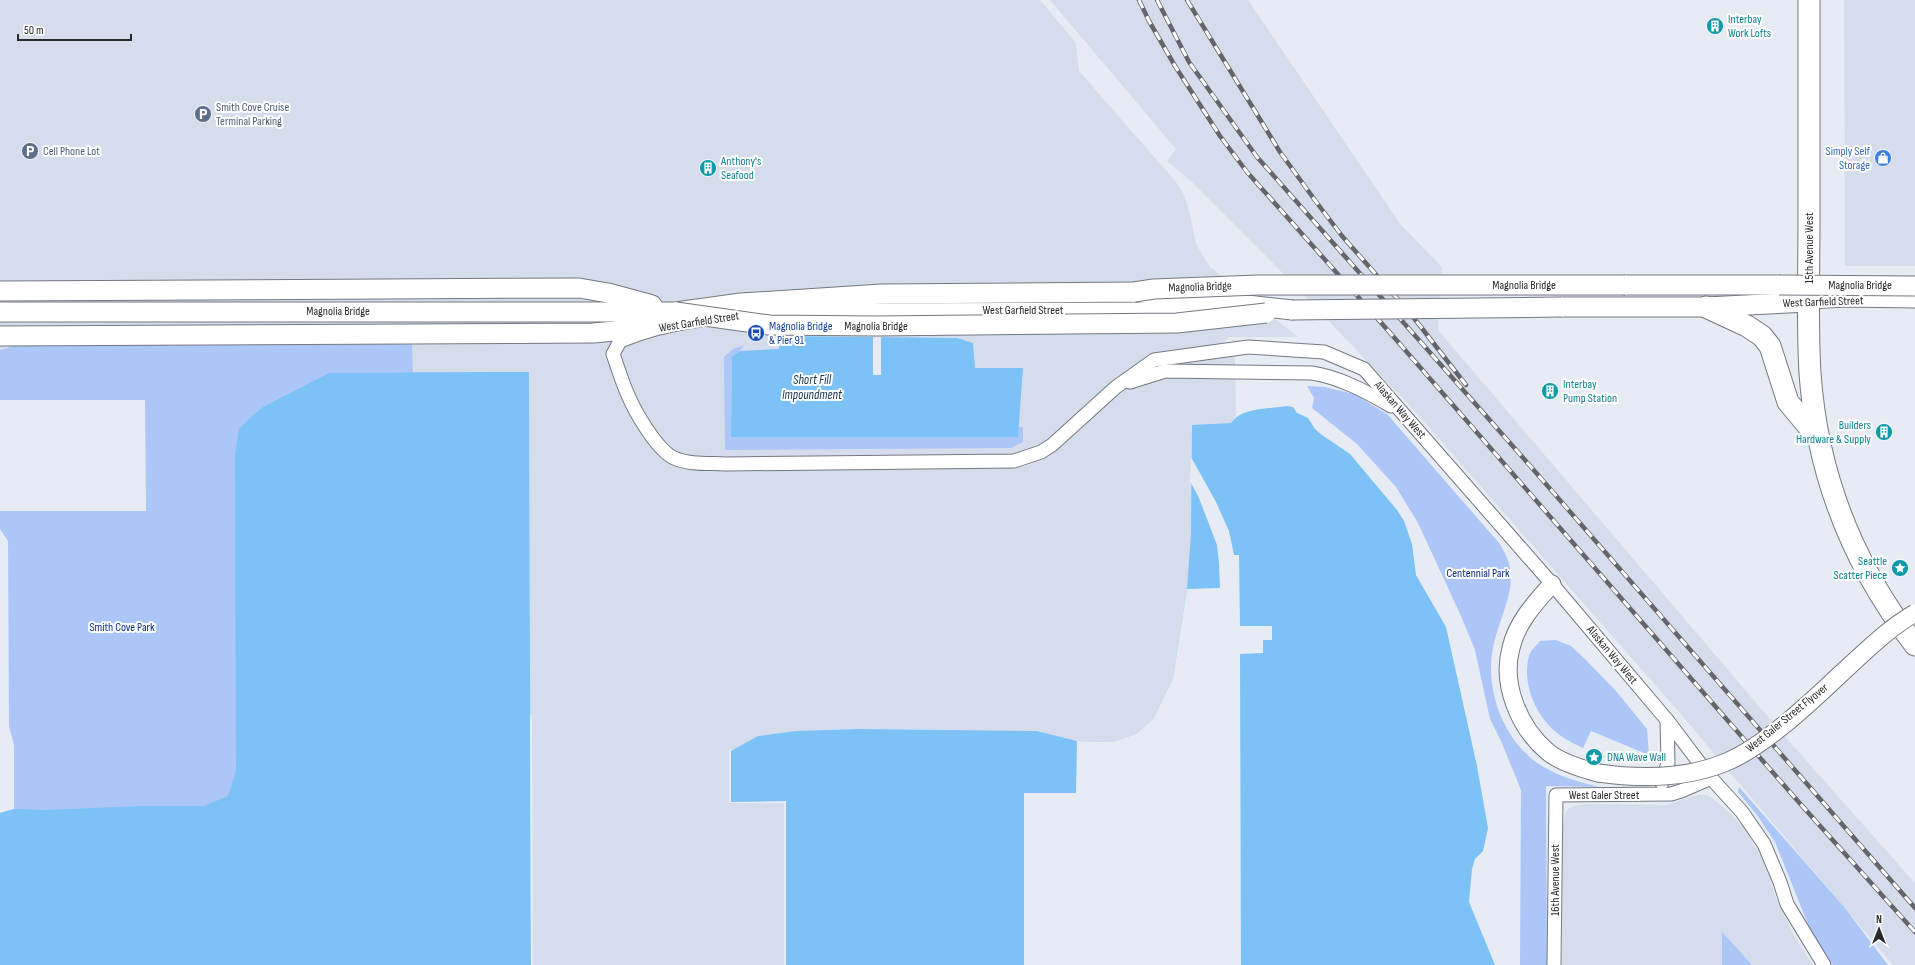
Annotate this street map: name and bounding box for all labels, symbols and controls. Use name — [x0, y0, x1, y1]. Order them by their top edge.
place label: Interbay Work Lofts — [1728, 12, 1771, 41]
scale bar — [18, 16, 131, 42]
building icon: Interbay Work Lofts — [1705, 16, 1725, 36]
text: 50 m — [24, 23, 44, 38]
place label: Smith Cove Cruise Terminal Parking — [216, 100, 289, 129]
parking icon: Smith Cove Cruise Terminal Parking — [193, 104, 213, 124]
parking icon: Cell Phone Lot — [20, 141, 40, 161]
place label: Cell Phone Lot — [43, 144, 100, 159]
place label: Simply Self Storage — [1826, 144, 1871, 173]
shop icon: Simply Self Storage — [1873, 148, 1893, 168]
place label: Anthony's Seafood — [720, 154, 761, 183]
building icon: Anthony's Seafood — [698, 158, 718, 178]
street label: 15th Avenue West — [1802, 212, 1817, 284]
street label: Magnolia Bridge — [1168, 278, 1232, 296]
street label: Magnolia Bridge — [1492, 278, 1556, 293]
street label: Magnolia Bridge — [1828, 278, 1892, 293]
street label: West Garfield Street — [1782, 293, 1864, 311]
street label: West Garfield Street — [983, 303, 1064, 318]
street label: Magnolia Bridge — [306, 304, 370, 319]
street label: West Garfield Street — [658, 308, 740, 336]
place label: Magnolia Bridge & Pier 91 — [769, 319, 833, 348]
street label: Magnolia Bridge — [844, 319, 908, 334]
bus stop icon: Magnolia Bridge & Pier 91 — [746, 323, 766, 343]
water label: Short Fill Impoundment — [782, 372, 843, 403]
street label: Alaskan Way West — [1370, 377, 1429, 442]
place label: Interbay Pump Station — [1563, 377, 1617, 406]
building icon: Interbay Pump Station — [1540, 381, 1560, 401]
place label: Builders Hardware & Supply — [1796, 418, 1871, 447]
building icon: Builders Hardware & Supply — [1874, 422, 1894, 442]
place label: Seattle Scatter Piece — [1834, 554, 1887, 583]
place icon: Seattle Scatter Piece — [1890, 558, 1910, 578]
park label: Centennial Park — [1447, 566, 1510, 581]
park label: Smith Cove Park — [89, 620, 155, 635]
street label: Alaskan Way West — [1583, 622, 1641, 688]
street label: West Galer Street Flyover — [1743, 680, 1832, 756]
place icon: DNA Wave Wall — [1584, 747, 1604, 767]
place label: DNA Wave Wall — [1607, 750, 1666, 765]
street label: West Galer Street — [1569, 788, 1640, 803]
street label: 16th Avenue West — [1548, 844, 1563, 916]
north arrow — [1859, 909, 1899, 949]
text: N — [1876, 913, 1882, 926]

